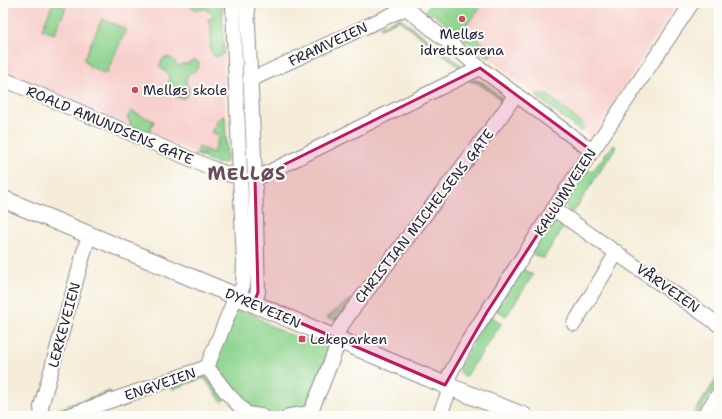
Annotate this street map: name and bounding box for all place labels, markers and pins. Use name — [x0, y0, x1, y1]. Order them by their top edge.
marker: Melløs idrettsarena — [457, 14, 467, 24]
place label: Melløs idrettsarena — [420, 25, 504, 59]
place label: Melløs skole — [143, 81, 227, 99]
marker: Melløs skole — [130, 85, 140, 95]
place label: Lekeparken — [310, 330, 387, 348]
marker: Lekeparken — [297, 334, 307, 344]

